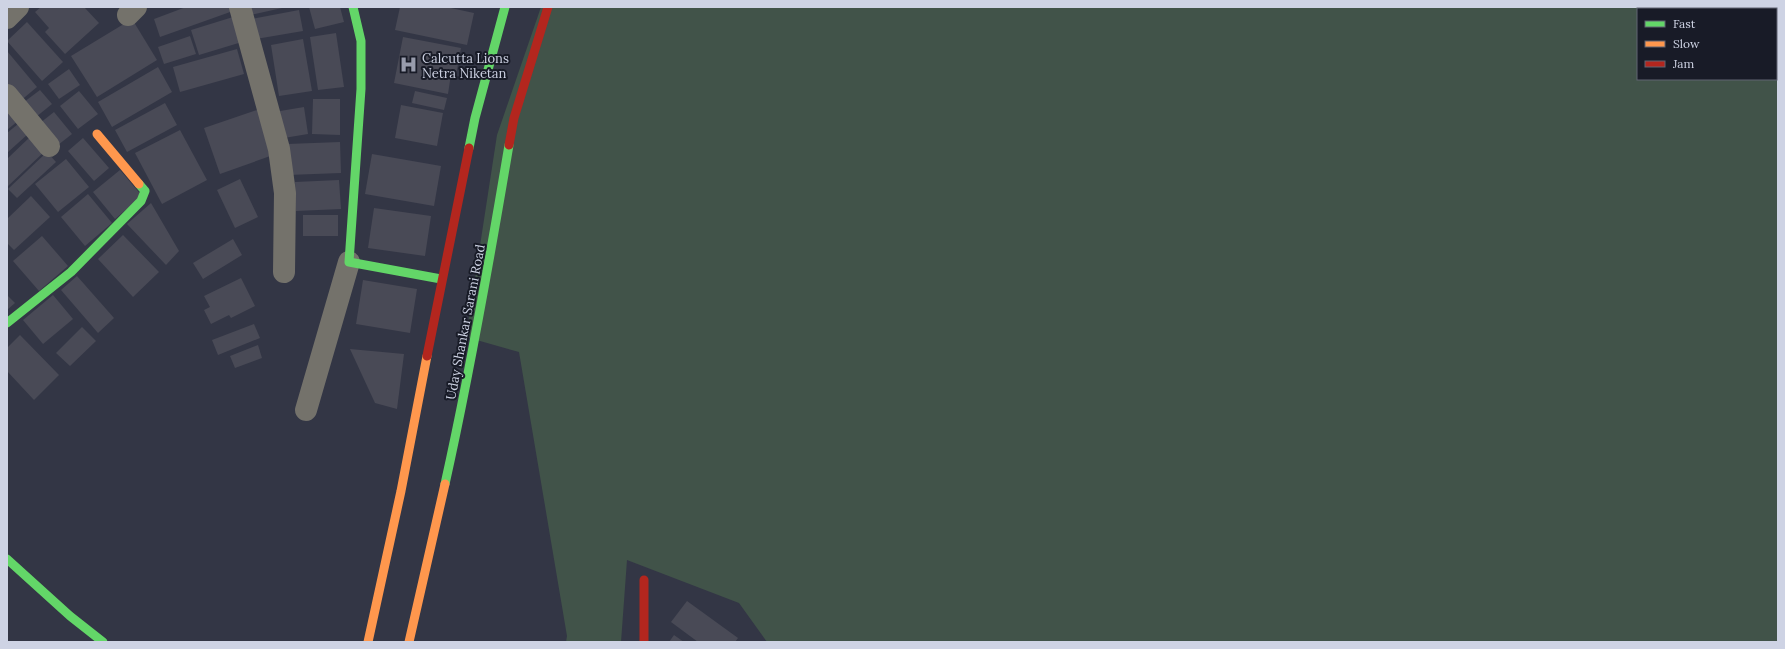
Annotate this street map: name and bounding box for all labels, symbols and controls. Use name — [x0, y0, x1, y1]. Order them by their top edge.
legend — [1637, 8, 1777, 80]
text: Fast — [1673, 16, 1696, 31]
text: Slow — [1673, 36, 1700, 51]
place label: Calcutta Lions Netra Niketan — [422, 50, 509, 82]
hospital icon: Calcutta Lions Netra Niketan — [399, 55, 419, 75]
text: Jam — [1672, 56, 1694, 71]
street label: Uday Shankar Sarani Road — [442, 243, 489, 401]

